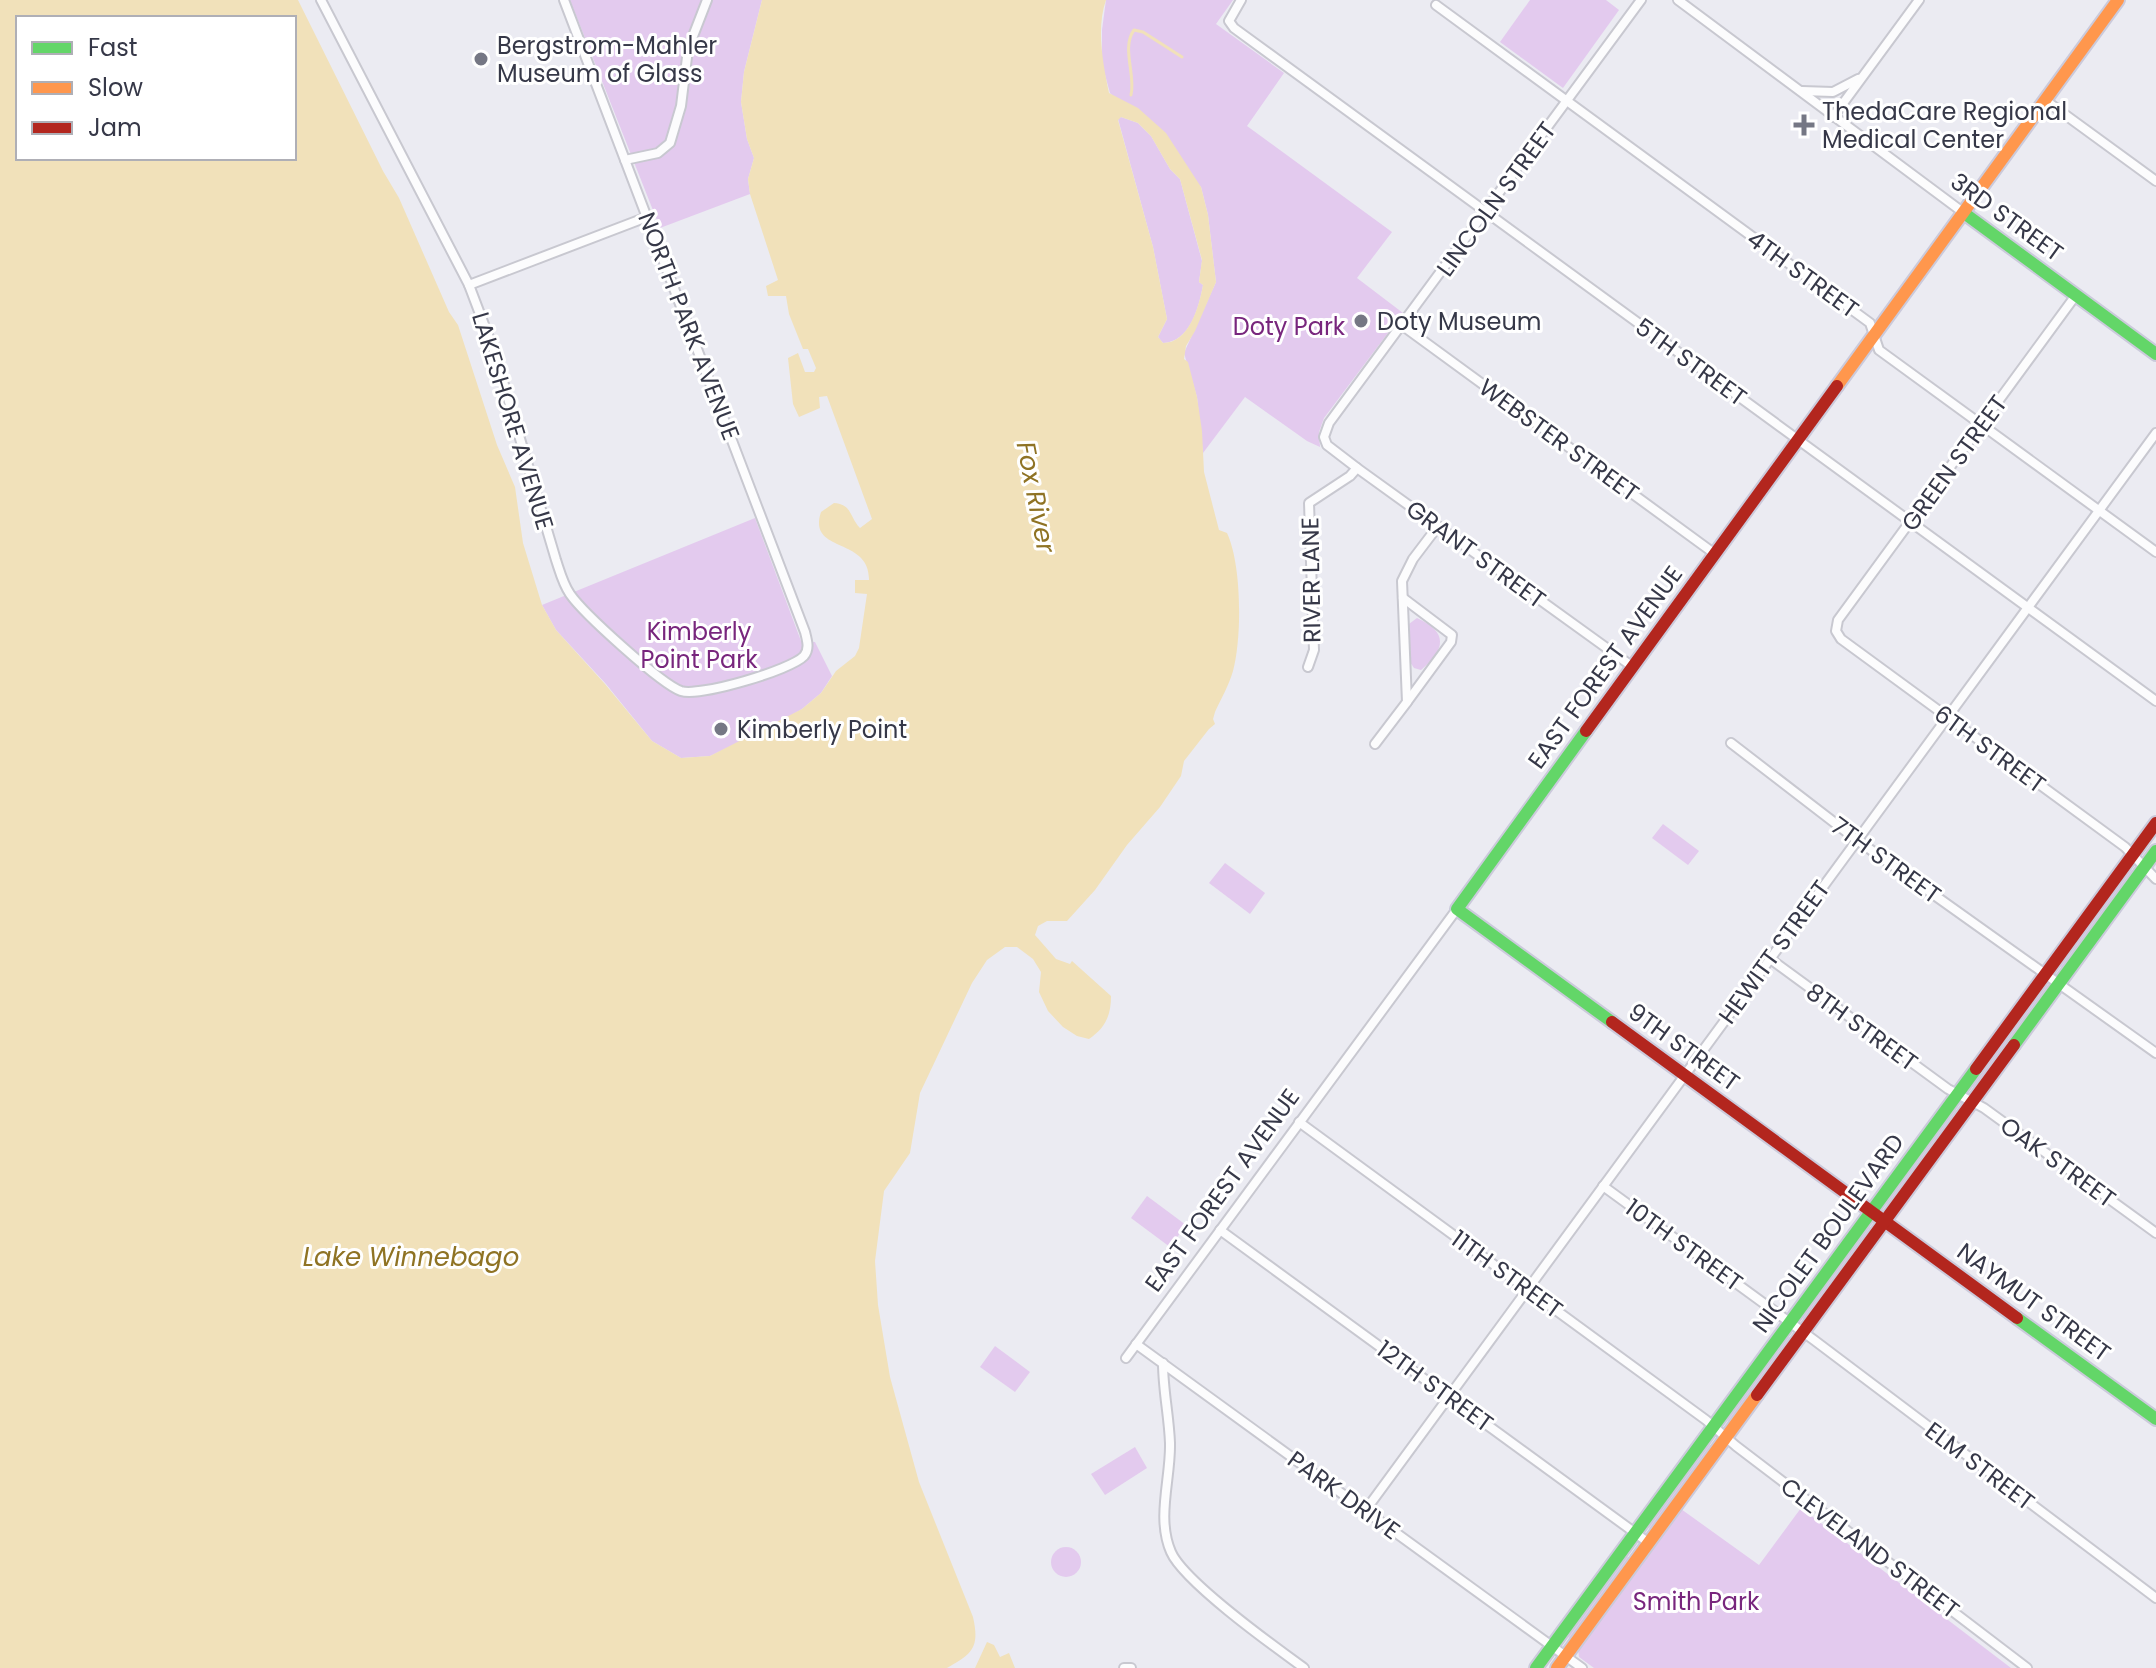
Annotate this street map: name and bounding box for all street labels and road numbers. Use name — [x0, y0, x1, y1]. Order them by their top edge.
street label: LINCOLN STREET — [1429, 115, 1563, 283]
street label: 3RD STREET — [1944, 165, 2070, 269]
street label: NORTH PARK AVENUE — [630, 207, 748, 445]
street label: 4TH STREET — [1741, 222, 1865, 326]
street label: LAKESHORE AVENUE — [464, 308, 562, 534]
street label: 5TH STREET — [1629, 310, 1753, 414]
street label: WEBSTER STREET — [1472, 371, 1646, 509]
street label: GREEN STREET — [1893, 388, 2015, 538]
street label: GRANT STREET — [1400, 492, 1552, 616]
street label: RIVER LANE — [1293, 517, 1329, 643]
street label: EAST FOREST AVENUE — [1520, 559, 1690, 775]
street label: 6TH STREET — [1928, 697, 2053, 801]
street label: 7TH STREET — [1824, 809, 1948, 911]
street label: HEWITT STREET — [1711, 874, 1837, 1030]
street label: 8TH STREET — [1800, 975, 1924, 1079]
street label: 9TH STREET — [1622, 995, 1746, 1099]
street label: EAST FOREST AVENUE — [1137, 1082, 1307, 1298]
street label: OAK STREET — [1994, 1109, 2122, 1215]
street label: NICOLET BOULEVARD — [1745, 1127, 1911, 1339]
street label: 10TH STREET — [1618, 1191, 1750, 1299]
street label: 11TH STREET — [1444, 1222, 1570, 1326]
street label: NAYMUT STREET — [1950, 1235, 2118, 1369]
street label: 12TH STREET — [1370, 1332, 1500, 1440]
street label: ELM STREET — [1919, 1414, 2041, 1518]
street label: PARK DRIVE — [1281, 1443, 1407, 1547]
street label: CLEVELAND STREET — [1774, 1470, 1966, 1626]

